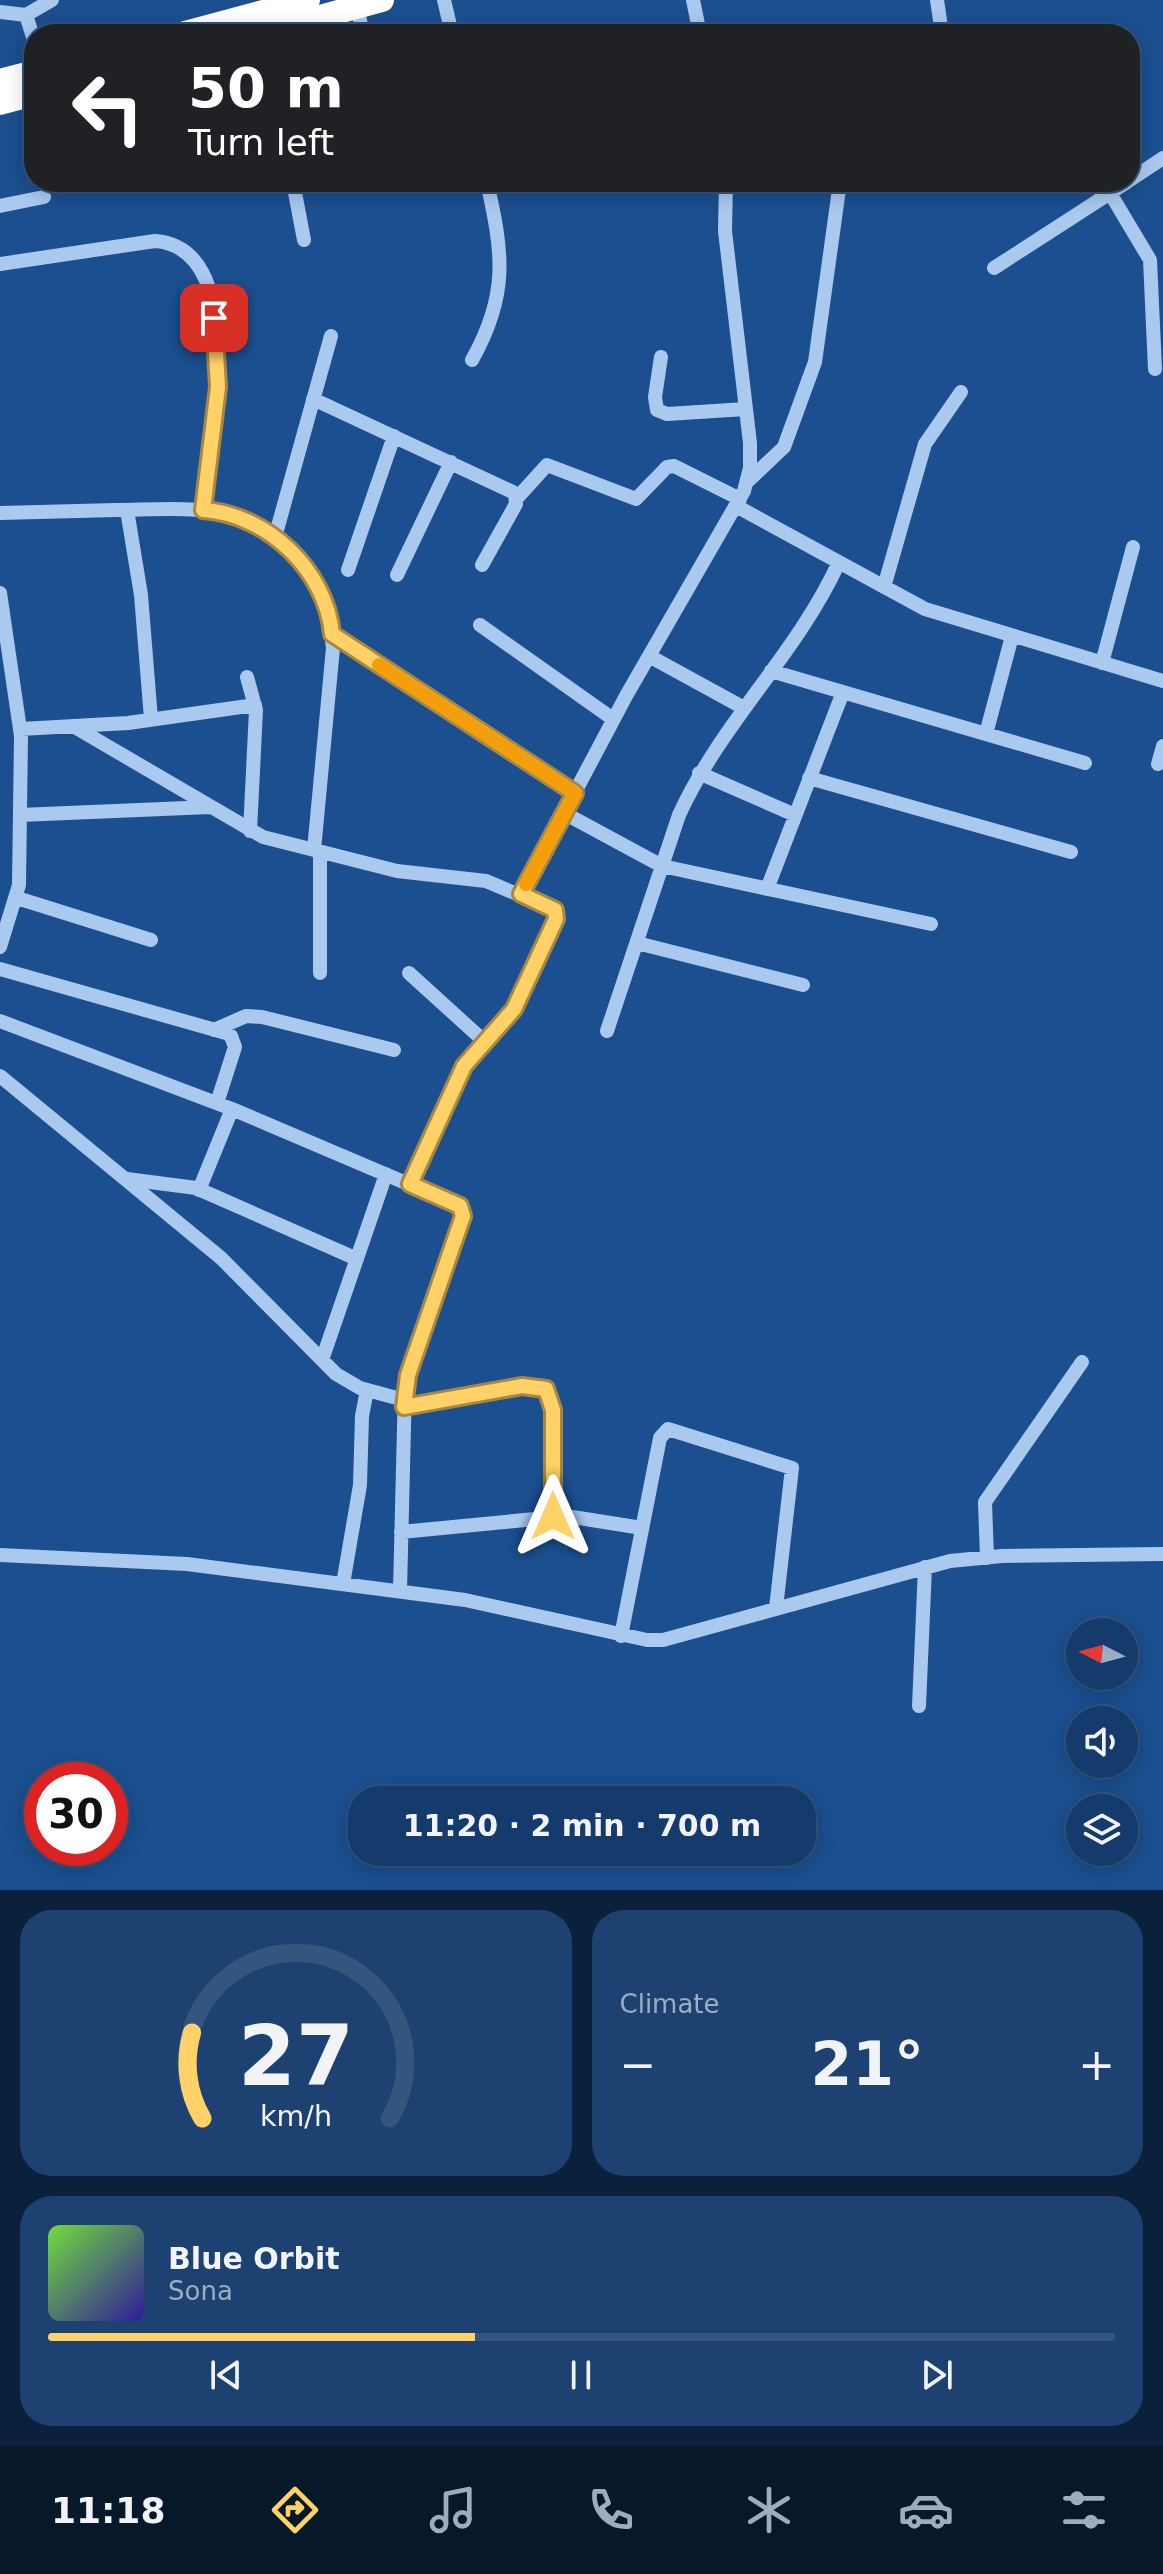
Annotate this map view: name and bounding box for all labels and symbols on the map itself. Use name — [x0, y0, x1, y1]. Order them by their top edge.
pin — [180, 284, 248, 352]
position arrow — [511, 1474, 595, 1558]
north arrow — [1066, 1618, 1138, 1690]
speed limit sign: 30 — [24, 1762, 128, 1866]

